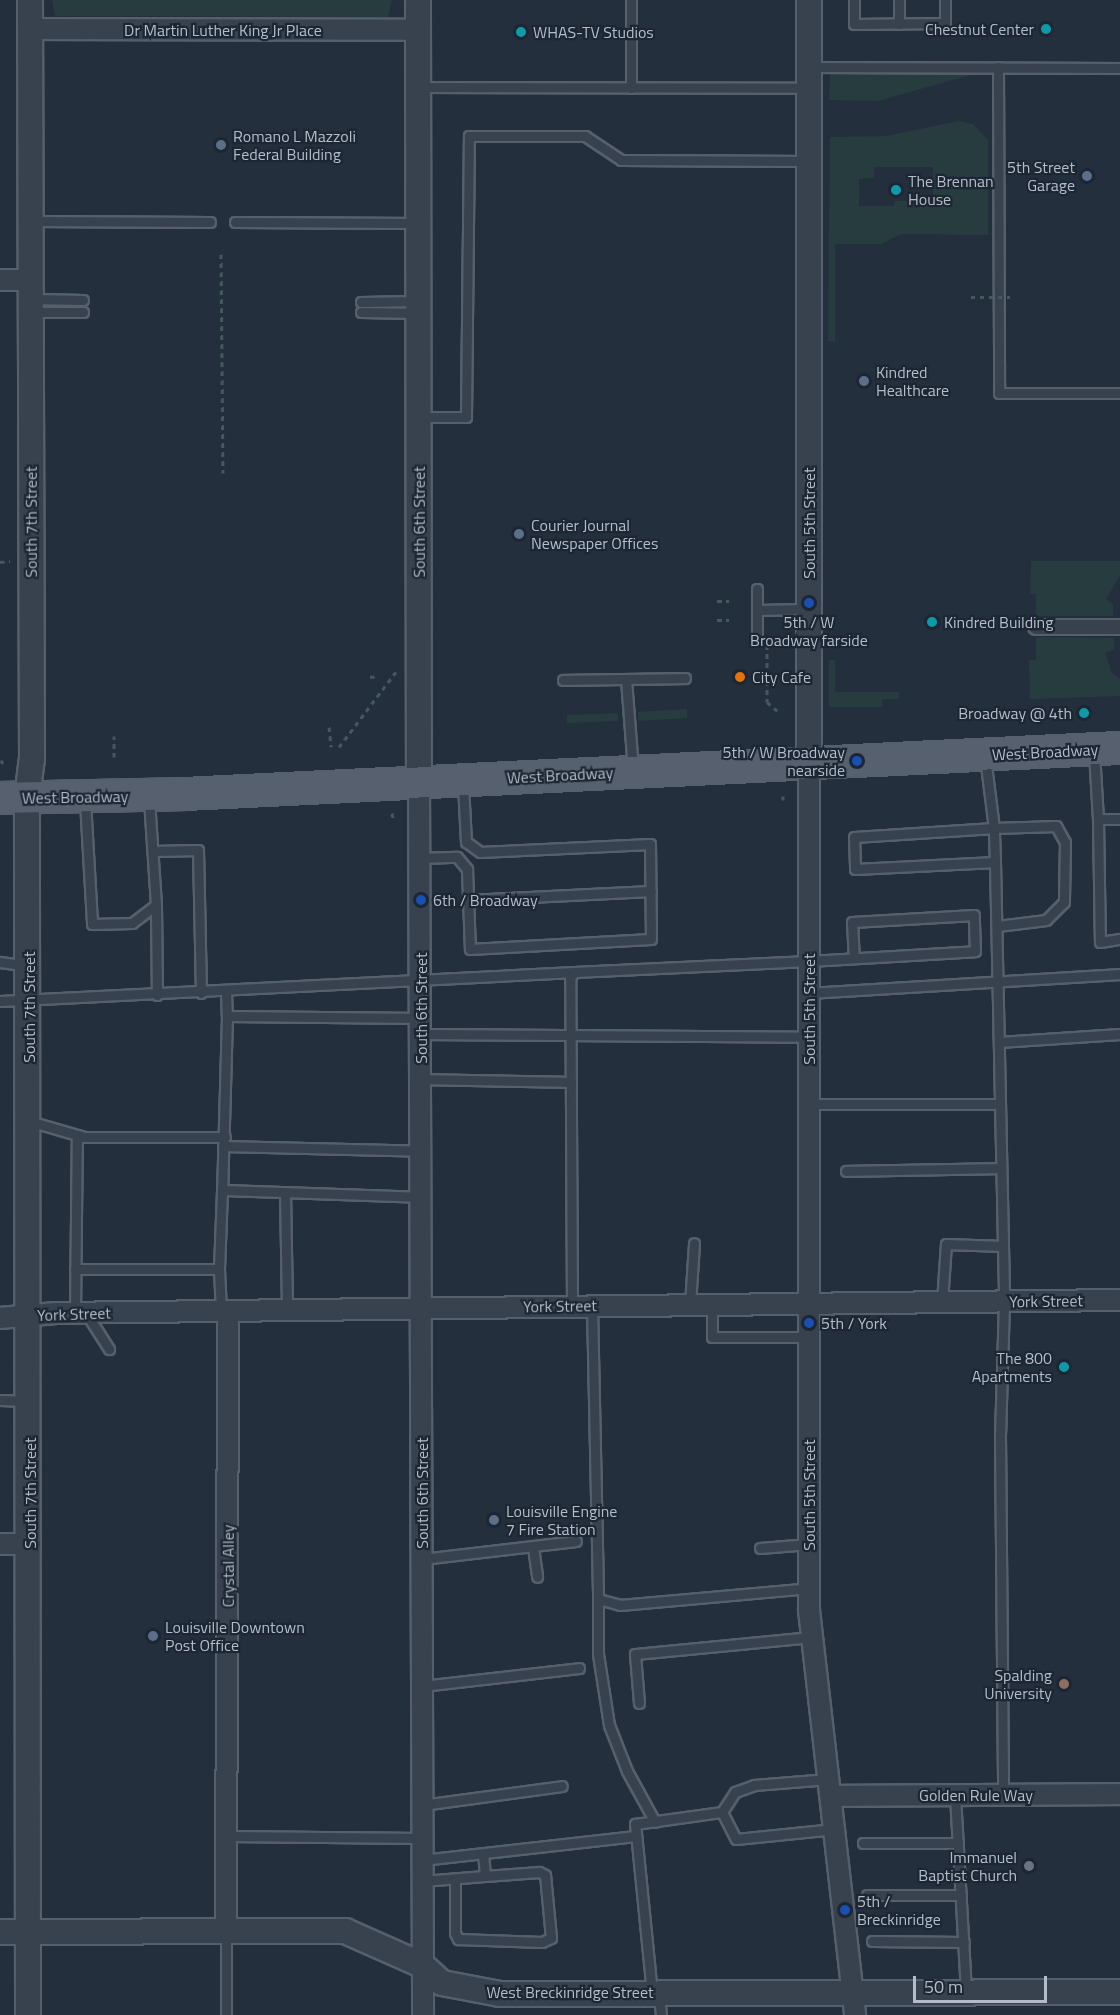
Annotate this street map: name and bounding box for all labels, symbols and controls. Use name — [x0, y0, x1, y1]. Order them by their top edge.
place label: Chestnut Center — [925, 19, 1034, 39]
street label: Dr Martin Luther King Jr Place — [124, 20, 322, 40]
place label: WHAS-TV Studios — [533, 22, 654, 42]
marker: Chestnut Center — [1039, 22, 1053, 36]
marker: WHAS-TV Studios — [514, 25, 528, 39]
place label: Romano L Mazzoli Federal Building — [233, 126, 356, 164]
marker: Romano L Mazzoli Federal Building — [214, 138, 228, 152]
place label: 5th Street Garage — [1007, 157, 1075, 195]
marker: 5th Street Garage — [1080, 169, 1094, 183]
place label: The Brennan House — [908, 171, 994, 209]
marker: The Brennan House — [889, 183, 903, 197]
place label: Kindred Healthcare — [876, 362, 949, 400]
marker: Kindred Healthcare — [857, 374, 871, 388]
street label: South 7th Street — [21, 466, 41, 578]
street label: South 6th Street — [409, 466, 429, 578]
street label: South 5th Street — [799, 467, 819, 579]
place label: Courier Journal Newspaper Offices — [531, 515, 658, 553]
marker: Courier Journal Newspaper Offices — [512, 527, 526, 541]
marker: 5th / W Broadway farside — [802, 596, 816, 610]
place label: 5th / W Broadway farside — [750, 612, 868, 650]
place label: Kindred Building — [944, 612, 1053, 632]
marker: Kindred Building — [925, 615, 939, 629]
place label: City Cafe — [752, 667, 811, 687]
marker: City Cafe — [733, 670, 747, 684]
place label: Broadway @ 4th — [958, 703, 1072, 723]
marker: Broadway @ 4th — [1077, 706, 1091, 720]
street label: West Broadway — [991, 740, 1099, 764]
place label: 5th / W Broadway nearside — [723, 742, 845, 780]
marker: 5th / W Broadway nearside — [850, 754, 864, 768]
street label: West Broadway — [506, 763, 614, 787]
street label: West Broadway — [22, 786, 128, 808]
place label: 6th / Broadway — [433, 890, 538, 910]
marker: 6th / Broadway — [414, 893, 428, 907]
street label: South 7th Street — [19, 951, 39, 1063]
street label: South 6th Street — [411, 952, 431, 1064]
street label: South 5th Street — [799, 953, 819, 1065]
street label: York Street — [1009, 1291, 1083, 1311]
street label: York Street — [523, 1296, 597, 1316]
street label: York Street — [37, 1303, 111, 1325]
place label: 5th / York — [821, 1313, 887, 1333]
marker: 5th / York — [802, 1316, 816, 1330]
place label: The 800 Apartments — [972, 1348, 1052, 1386]
marker: The 800 Apartments — [1057, 1360, 1071, 1374]
street label: South 7th Street — [20, 1437, 40, 1549]
street label: South 6th Street — [412, 1437, 432, 1549]
street label: South 5th Street — [799, 1439, 819, 1551]
place label: Louisville Engine 7 Fire Station — [506, 1501, 617, 1539]
marker: Louisville Engine 7 Fire Station — [487, 1513, 501, 1527]
street label: Crystal Alley — [218, 1525, 238, 1607]
place label: Louisville Downtown Post Office — [165, 1617, 305, 1655]
marker: Louisville Downtown Post Office — [146, 1629, 160, 1643]
place label: Spalding University — [984, 1665, 1052, 1703]
marker: Spalding University — [1057, 1677, 1071, 1691]
street label: Golden Rule Way — [919, 1785, 1033, 1805]
place label: Immanuel Baptist Church — [918, 1847, 1017, 1885]
marker: Immanuel Baptist Church — [1022, 1859, 1036, 1873]
place label: 5th / Breckinridge — [857, 1891, 941, 1929]
marker: 5th / Breckinridge — [838, 1903, 852, 1917]
scale bar — [916, 1964, 1050, 2002]
text: 50 m — [924, 1973, 963, 2000]
street label: West Breckinridge Street — [486, 1982, 654, 2002]

